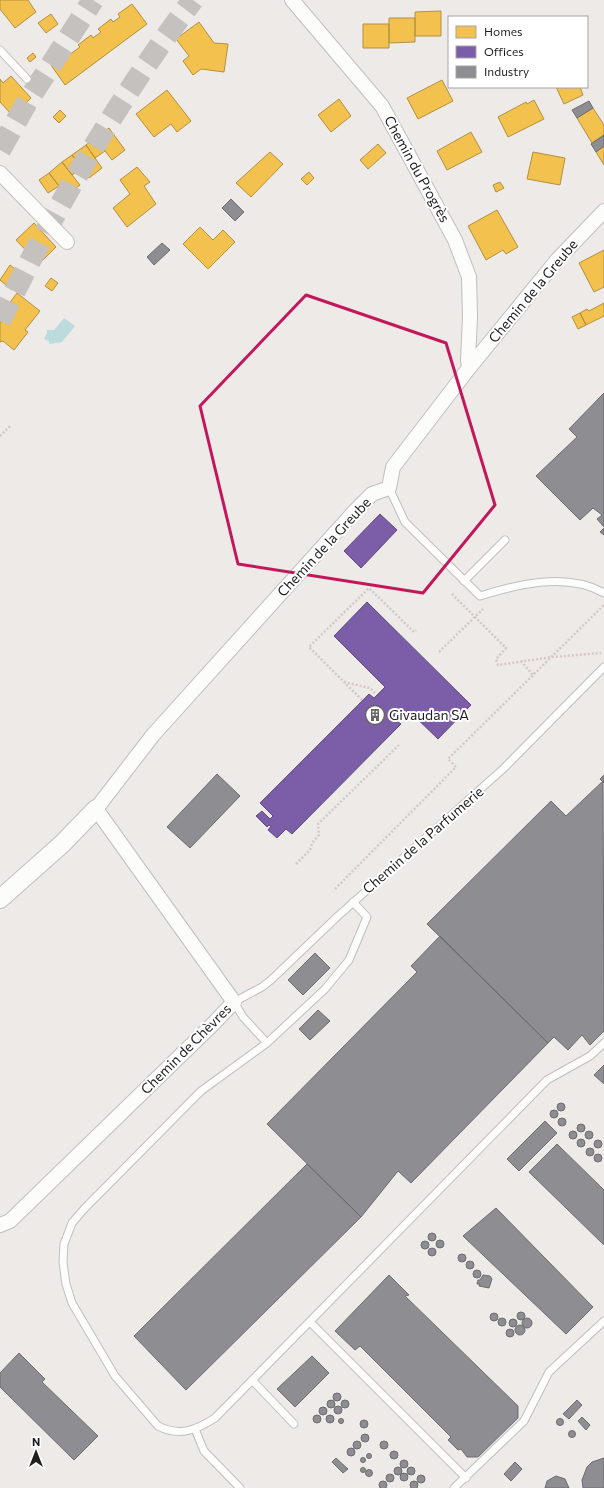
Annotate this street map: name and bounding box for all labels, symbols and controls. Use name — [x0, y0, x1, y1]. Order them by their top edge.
legend — [448, 16, 588, 88]
text: Homes — [484, 24, 522, 38]
text: Offices — [484, 44, 524, 58]
text: Industry — [484, 64, 529, 78]
street label: Chemin du Progrès — [381, 112, 454, 225]
street label: Chemin de la Greube — [484, 236, 581, 346]
street label: Chemin de la Greube — [273, 493, 374, 600]
building icon: Givaudan SA — [364, 704, 386, 726]
place label: Givaudan SA — [389, 706, 469, 723]
street label: Chemin de la Parfumerie — [359, 783, 487, 897]
street label: Chemin de Chèvres — [137, 1000, 234, 1097]
north arrow — [16, 1432, 56, 1472]
text: N — [32, 1435, 40, 1448]

